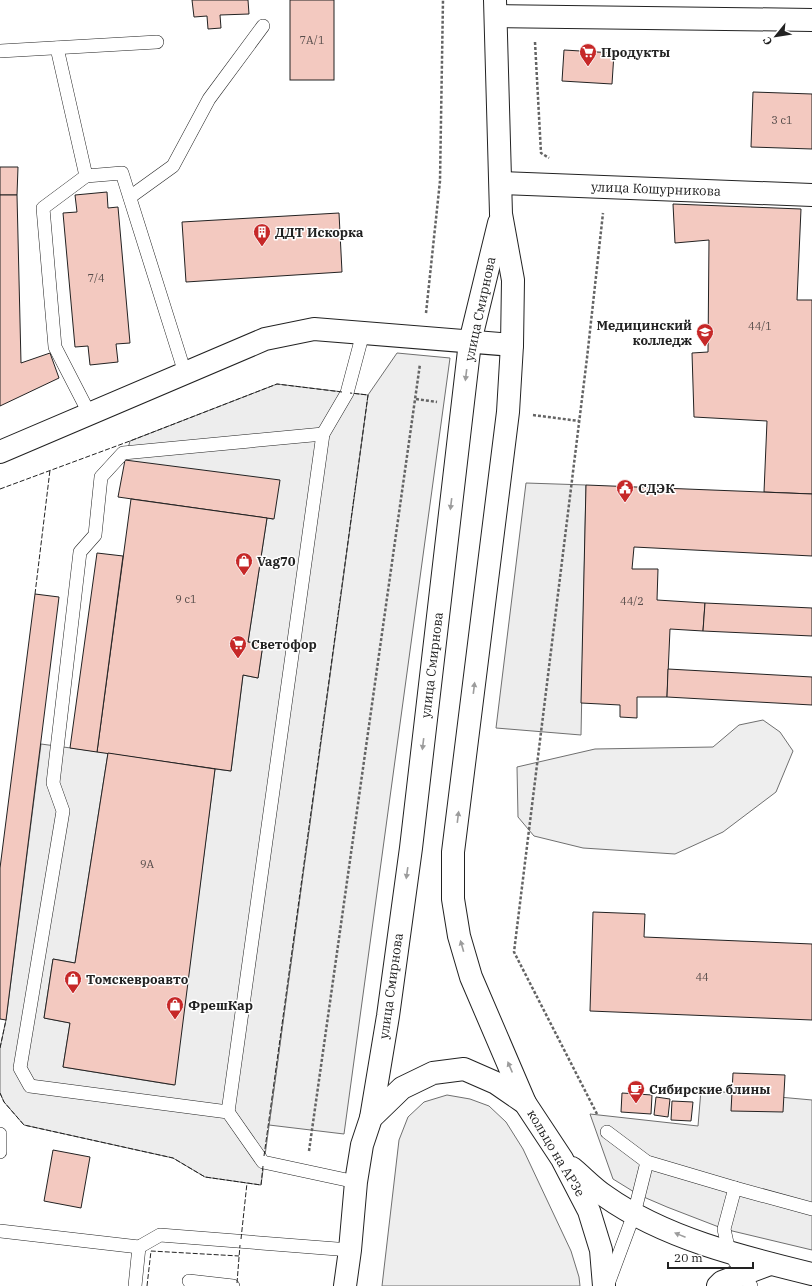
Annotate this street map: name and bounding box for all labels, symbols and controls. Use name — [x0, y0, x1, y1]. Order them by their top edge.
north arrow — [756, 16, 796, 56]
house number: 7А/1 — [300, 33, 325, 47]
text: С — [759, 34, 775, 48]
supermarket icon: Продукты — [578, 42, 598, 67]
place label: Продукты — [601, 44, 670, 61]
house number: 3 с1 — [771, 113, 793, 127]
street label: улица Кошурникова — [591, 178, 721, 200]
building icon: ДДТ Искорка — [252, 222, 272, 247]
place label: ДДТ Искорка — [275, 224, 364, 241]
street label: улица Смирнова — [461, 255, 499, 363]
house number: 7/4 — [87, 271, 105, 285]
place label: Медицинский колледж — [596, 317, 692, 349]
house number: 44/1 — [748, 319, 772, 333]
school or university icon: Медицинский колледж — [695, 322, 715, 347]
one-way arrow — [463, 369, 469, 381]
public building icon: СДЭК — [615, 478, 635, 503]
place label: СДЭК — [638, 480, 675, 497]
one-way arrow — [448, 498, 454, 510]
shop icon: Vag70 — [234, 551, 254, 576]
place label: Vag70 — [257, 553, 296, 570]
house number: 9 с1 — [175, 592, 197, 606]
house number: 44/2 — [620, 594, 644, 608]
street label: улица Смирнова — [417, 611, 447, 719]
supermarket icon: Светофор — [228, 634, 248, 659]
place label: Светофор — [251, 636, 317, 653]
one-way arrow — [471, 682, 477, 694]
one-way arrow — [420, 738, 426, 750]
one-way arrow — [455, 811, 461, 823]
house number: 9А — [140, 857, 155, 871]
one-way arrow — [404, 867, 410, 879]
street label: улица Смирнова — [375, 932, 407, 1040]
one-way arrow — [459, 940, 465, 952]
shop icon: Томскевроавто — [63, 969, 83, 994]
house number: 44 — [695, 970, 709, 984]
place label: Томскевроавто — [86, 971, 189, 988]
shop icon: ФрешКар — [165, 995, 185, 1020]
place label: ФрешКар — [188, 997, 253, 1014]
one-way arrow — [507, 1061, 513, 1072]
cafe icon: Сибирские блины — [626, 1079, 646, 1104]
place label: Сибирские блины — [649, 1081, 770, 1098]
street label: кольцо на АРЗе — [523, 1106, 589, 1200]
one-way arrow — [675, 1232, 686, 1238]
scale bar — [668, 1244, 753, 1270]
text: 20 m — [674, 1250, 703, 1265]

